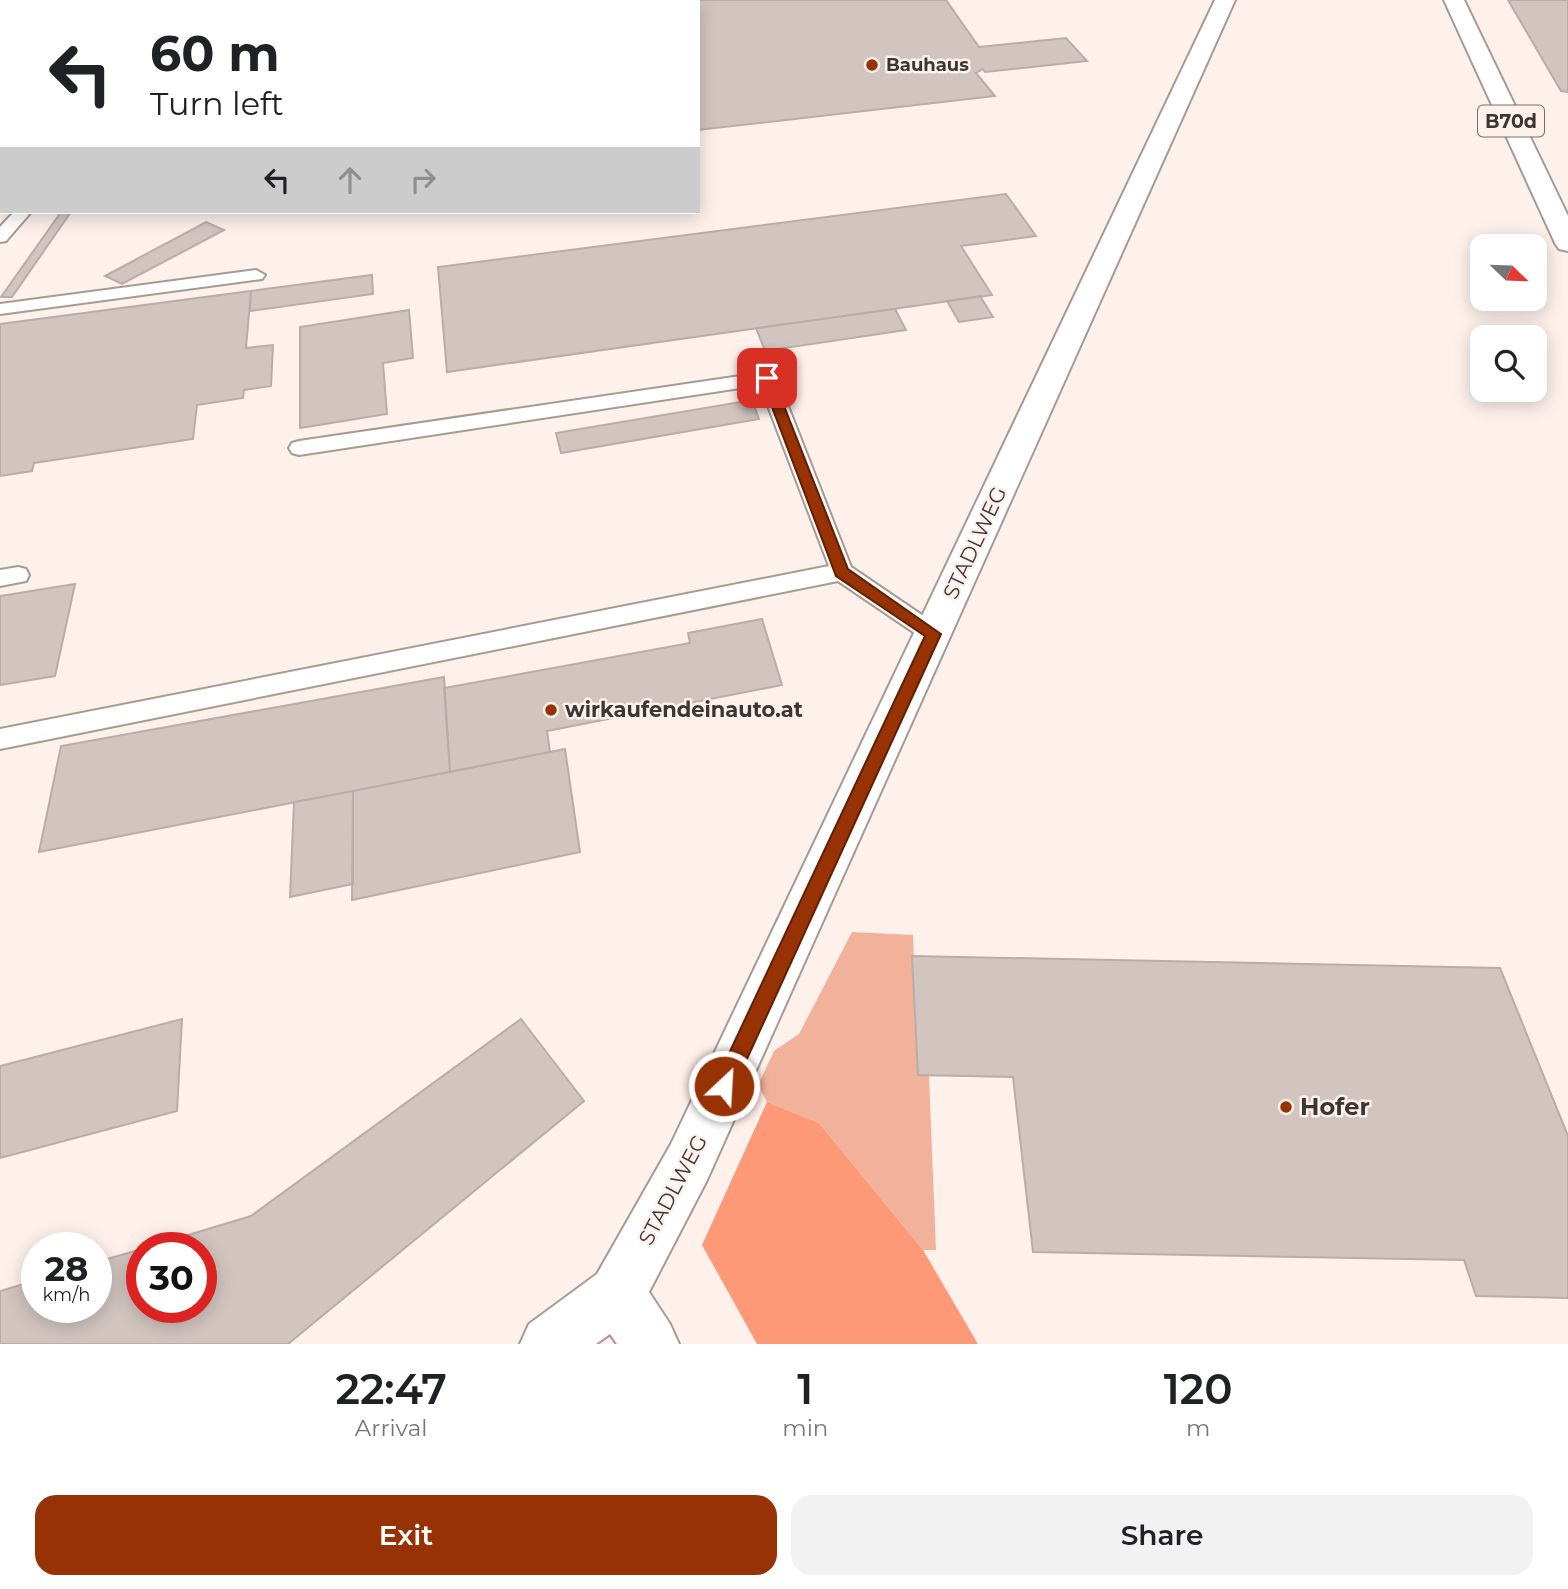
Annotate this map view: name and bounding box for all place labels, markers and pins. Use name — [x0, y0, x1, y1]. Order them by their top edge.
place label: Bauhaus — [886, 54, 969, 76]
marker: Bauhaus — [864, 57, 880, 73]
pin — [737, 348, 797, 408]
place label: wirkaufendeinauto.at — [565, 697, 803, 722]
marker: wirkaufendeinauto.at — [543, 702, 559, 718]
place label: Hofer — [1300, 1092, 1370, 1121]
marker: Hofer — [1278, 1099, 1294, 1115]

